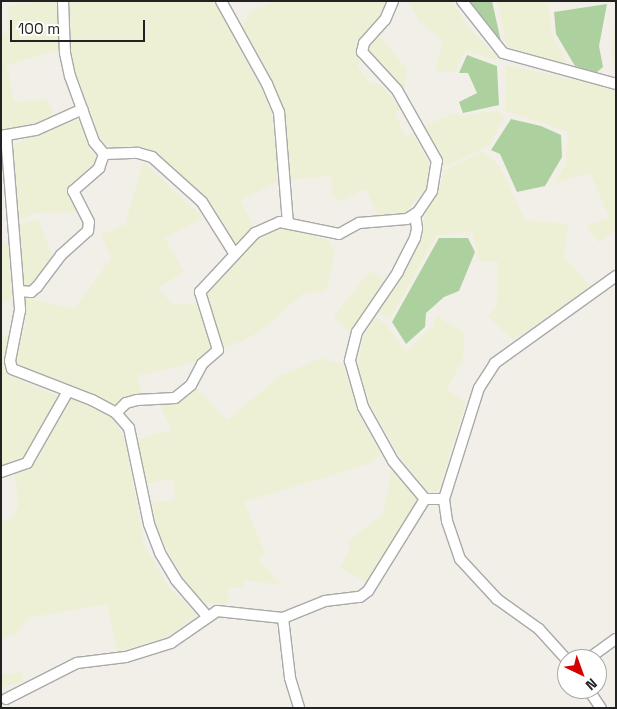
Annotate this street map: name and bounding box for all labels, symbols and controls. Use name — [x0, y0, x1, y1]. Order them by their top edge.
scale bar — [12, 10, 148, 42]
text: 100 m — [18, 19, 60, 38]
north arrow — [557, 649, 607, 699]
text: N — [582, 675, 601, 694]

